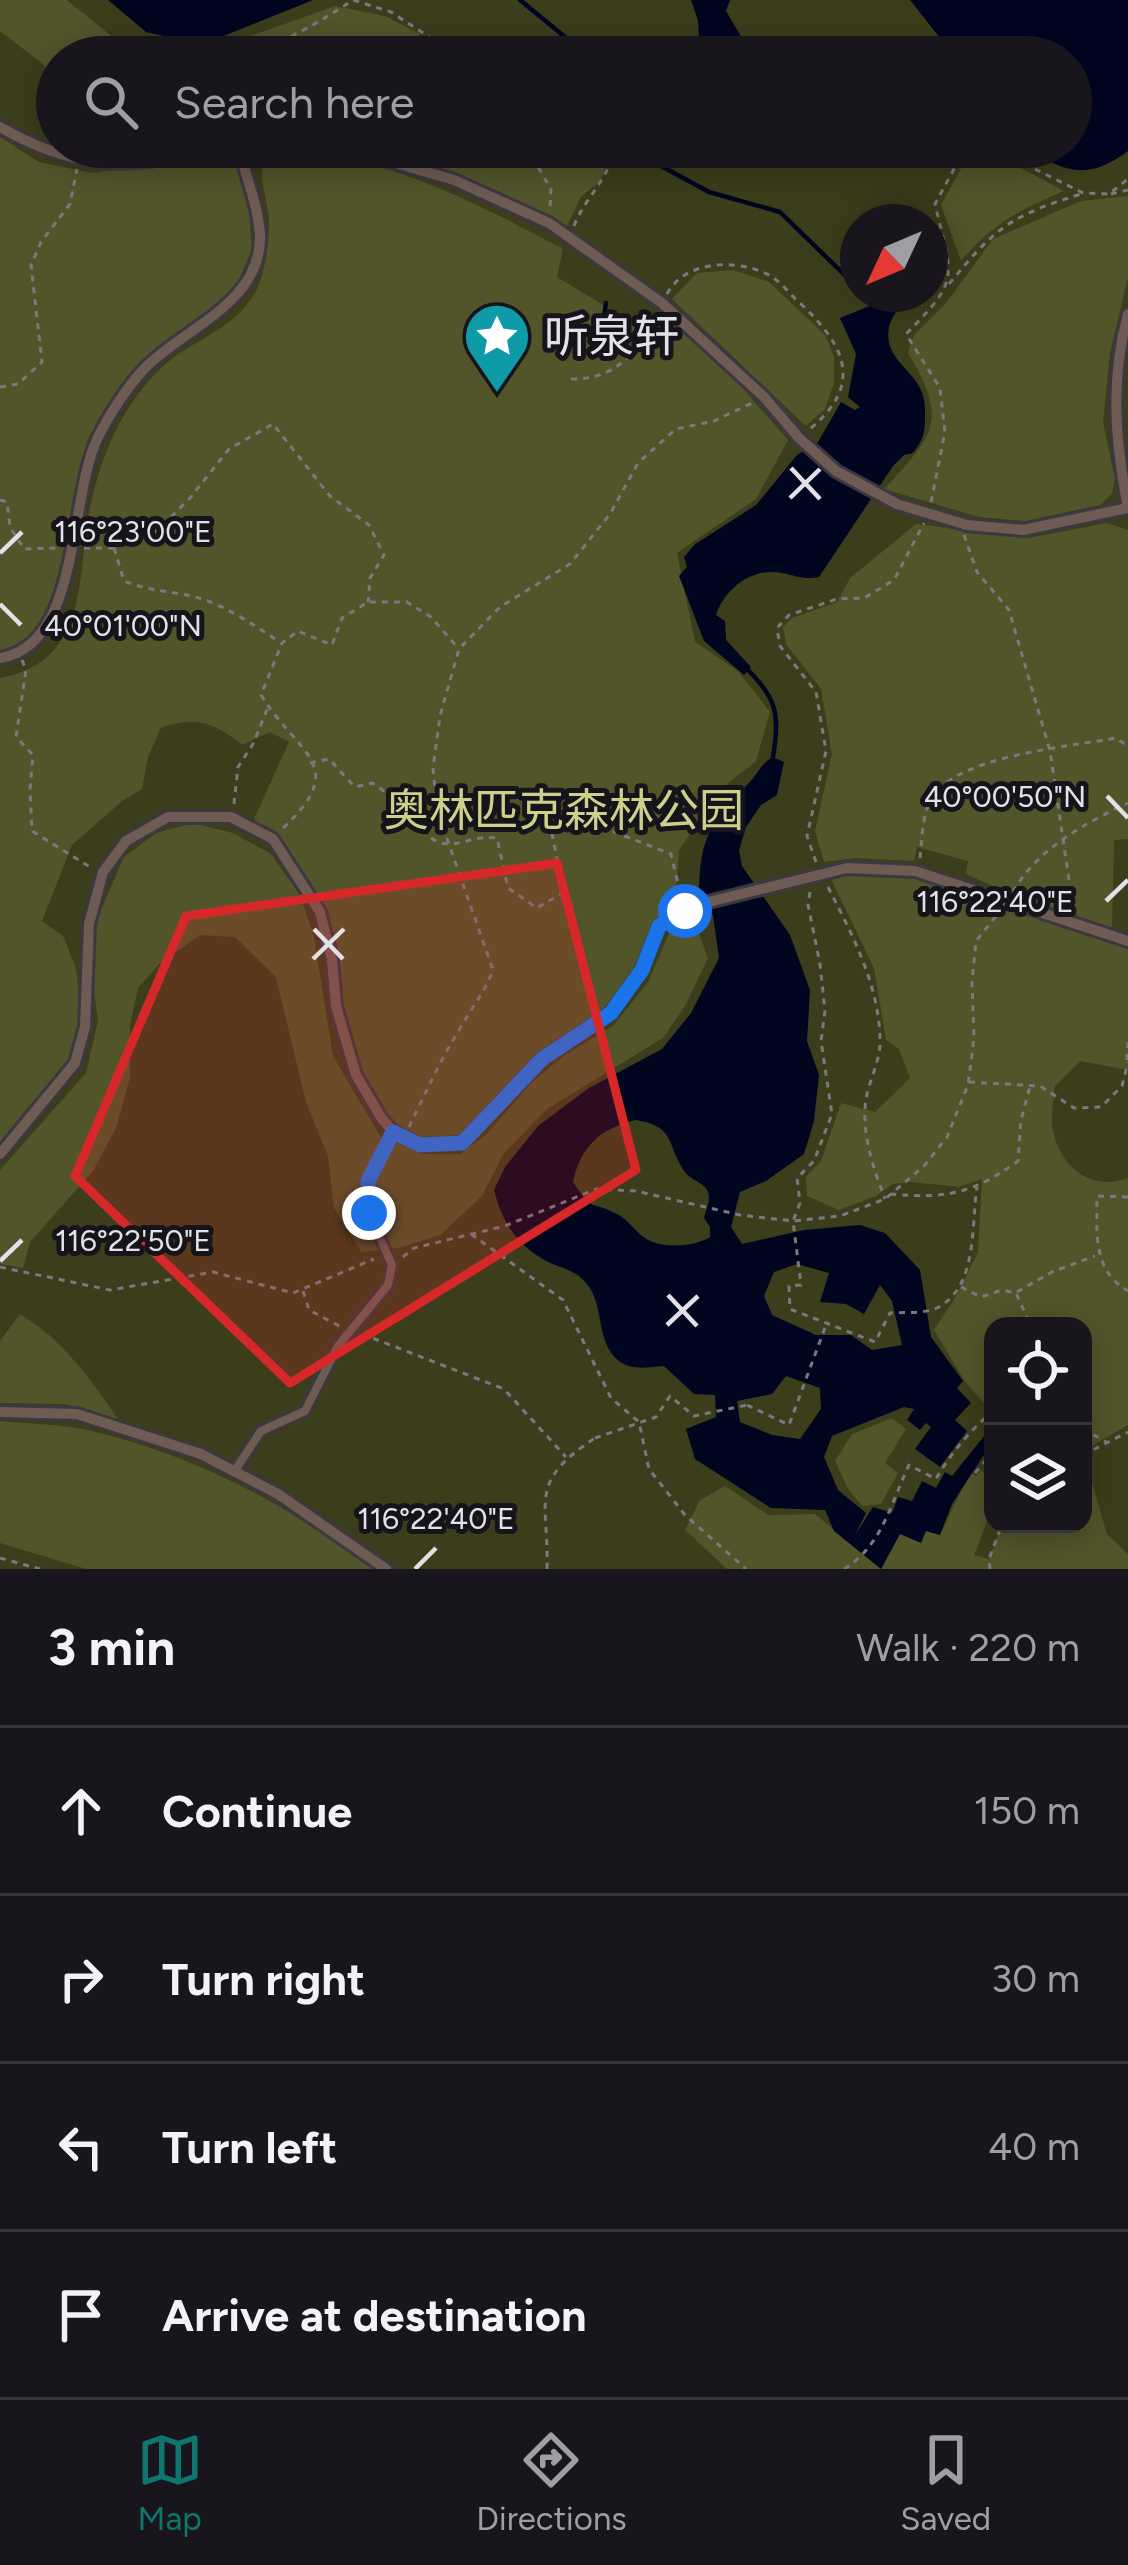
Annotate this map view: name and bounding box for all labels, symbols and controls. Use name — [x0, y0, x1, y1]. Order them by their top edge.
search box — [36, 36, 1092, 168]
icon: search — [78, 69, 144, 135]
text: Search here — [174, 75, 414, 129]
north arrow — [840, 204, 948, 312]
place icon: 听泉轩 — [462, 301, 532, 395]
place label: 听泉轩 — [544, 309, 679, 363]
text: 116°23'00"E — [54, 513, 212, 550]
text: 40°01'00"N — [44, 607, 202, 644]
text: 40°00'50"N — [924, 778, 1086, 815]
park label: 奥林匹克森林公园 — [384, 783, 744, 837]
text: 116°22'40"E — [916, 883, 1074, 920]
route start — [658, 884, 712, 938]
route end — [342, 1186, 396, 1240]
text: 116°22'50"E — [55, 1222, 211, 1259]
map controls — [984, 1317, 1092, 1533]
button: locate — [984, 1317, 1092, 1425]
button: layers — [984, 1425, 1092, 1533]
text: 116°22'40"E — [357, 1500, 515, 1537]
text: 3 min — [48, 1617, 175, 1678]
text: Walk · 220 m — [856, 1624, 1080, 1671]
icon: ahead — [48, 1778, 114, 1844]
text: Continue — [162, 1784, 352, 1838]
text: 150 m — [974, 1787, 1080, 1834]
icon: right — [48, 1946, 114, 2012]
text: Turn right — [162, 1952, 365, 2006]
text: 30 m — [991, 1955, 1080, 2002]
icon: left — [48, 2114, 114, 2180]
text: Turn left — [162, 2120, 337, 2174]
text: 40 m — [988, 2123, 1080, 2170]
icon: arrive — [48, 2282, 114, 2348]
text: Arrive at destination — [162, 2288, 586, 2342]
tab: Map — [137, 2427, 203, 2538]
tab: Directions — [476, 2427, 627, 2538]
tab: Saved — [900, 2427, 991, 2538]

